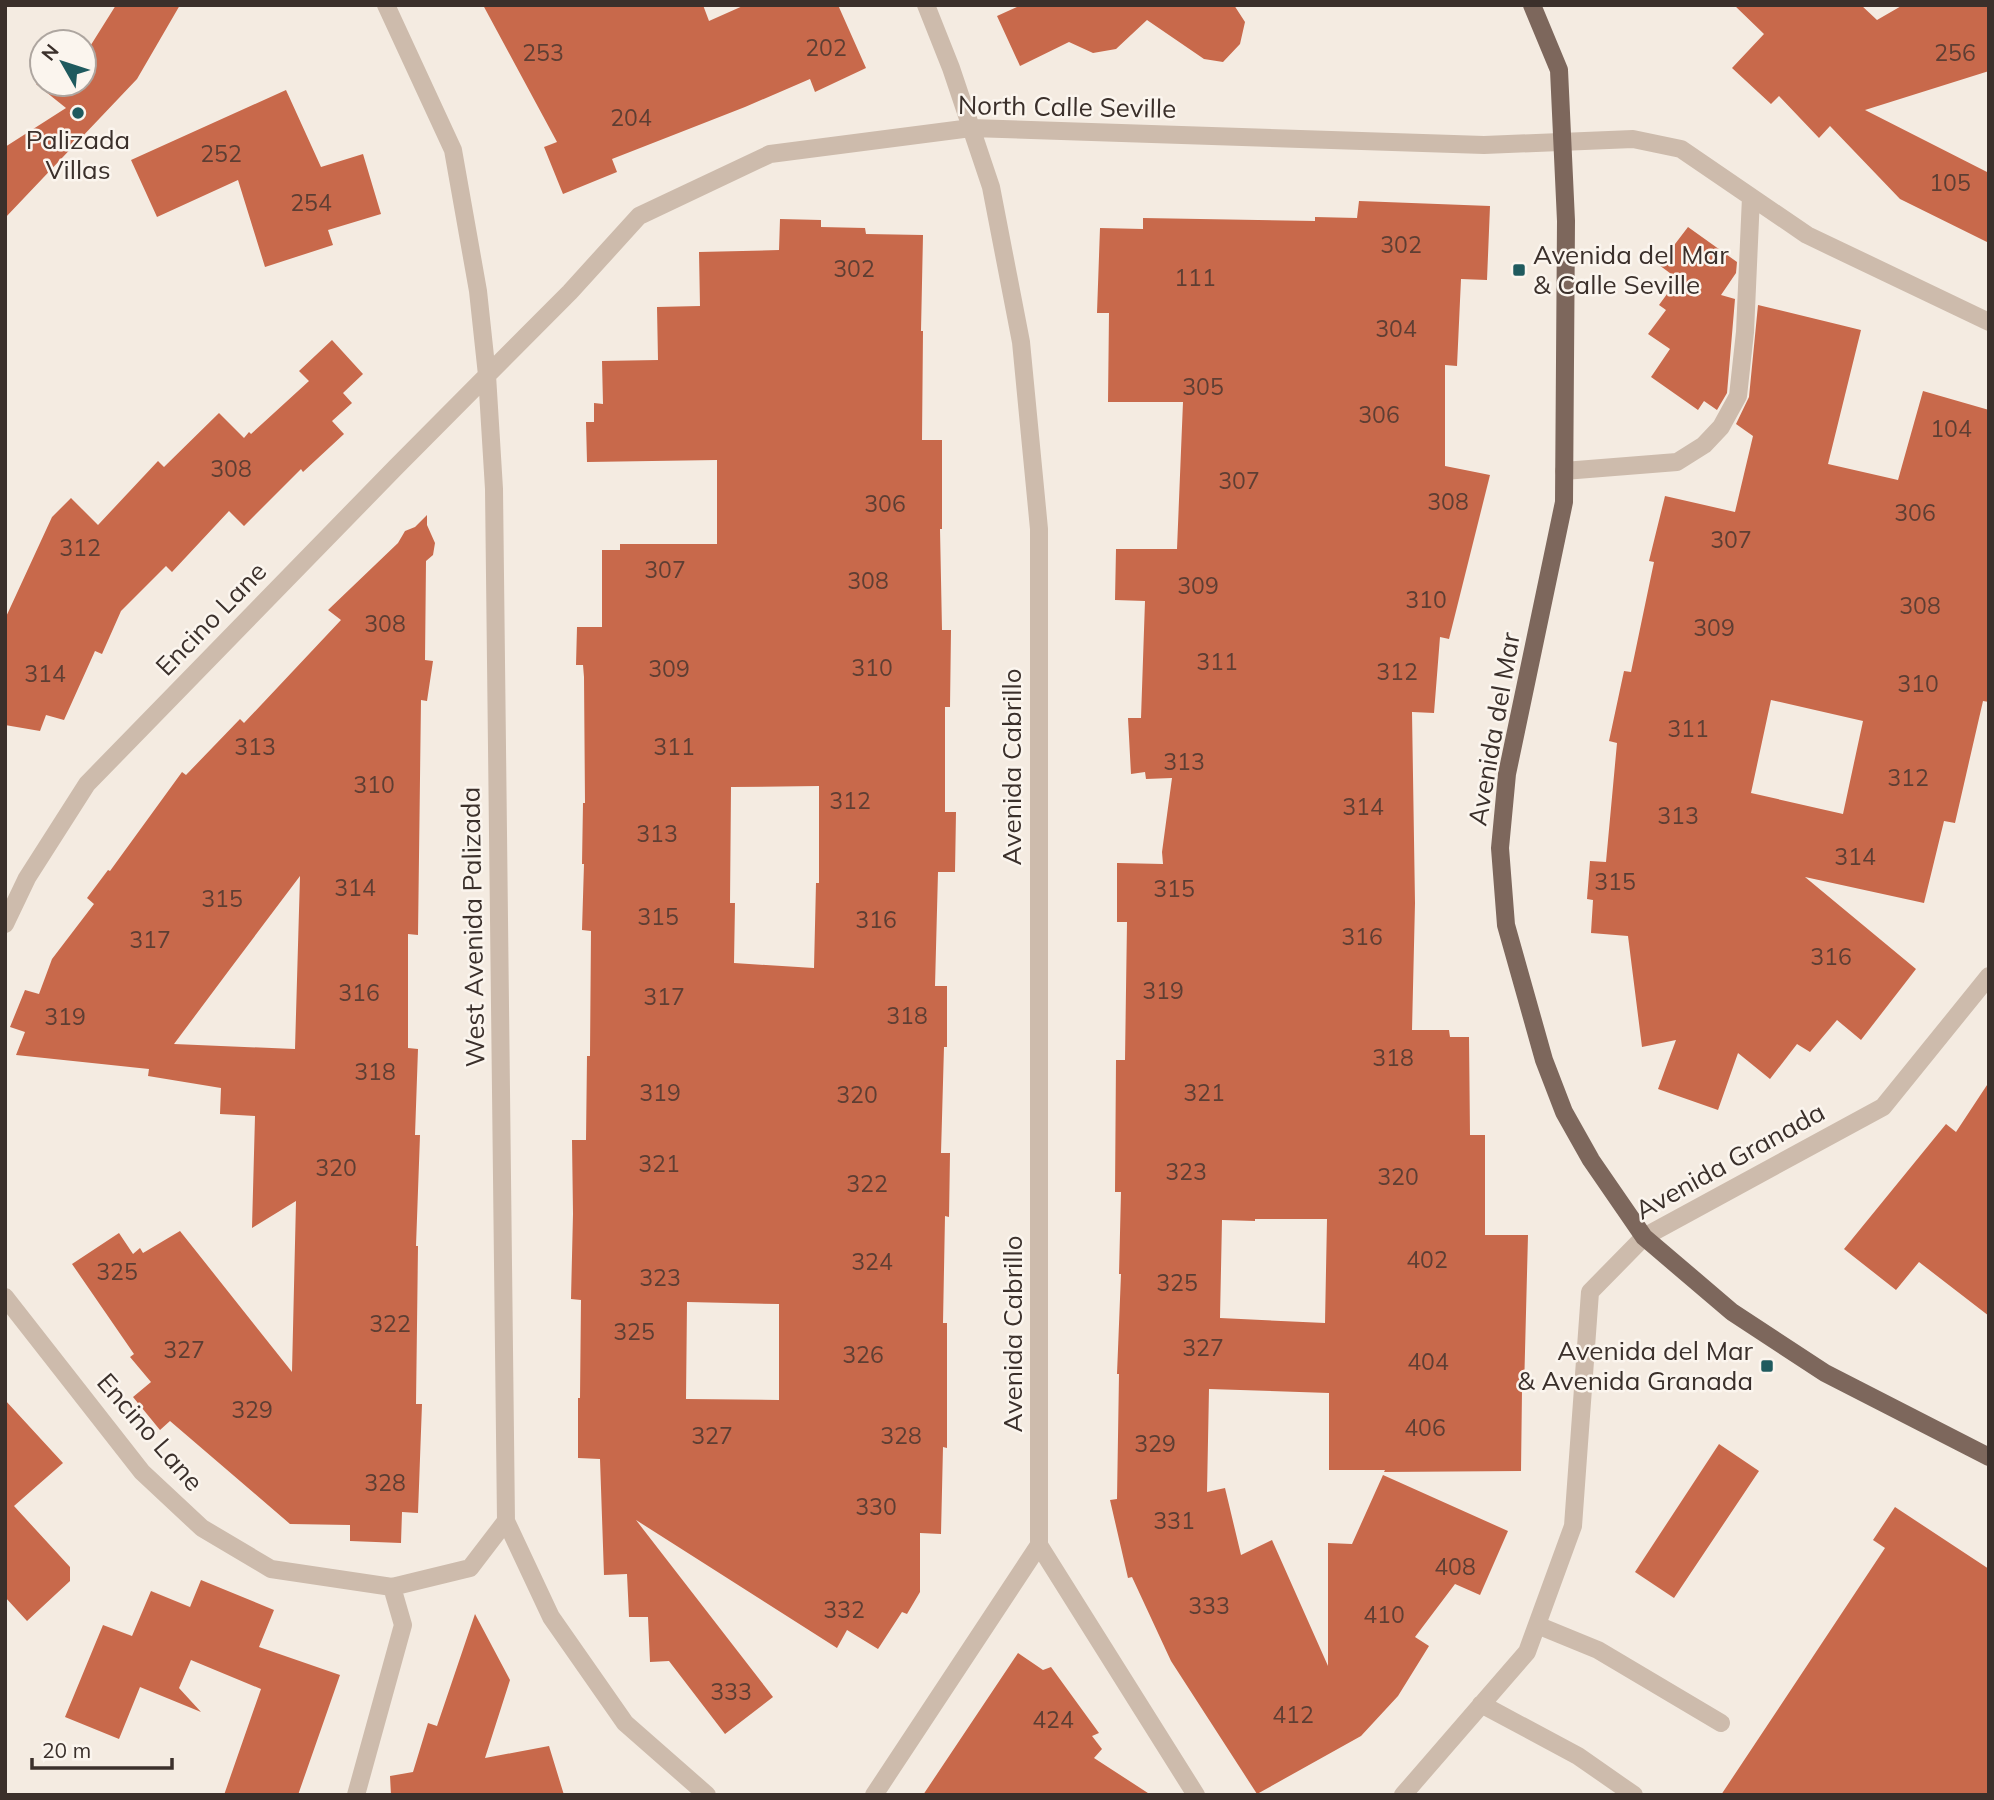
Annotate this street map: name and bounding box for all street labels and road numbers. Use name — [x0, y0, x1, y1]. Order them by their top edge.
street label: North Calle Seville — [958, 88, 1177, 125]
street label: Encino Lane — [148, 555, 273, 682]
street label: Avenida del Mar — [1460, 629, 1527, 828]
street label: Avenida Cabrillo — [995, 669, 1028, 866]
street label: West Avenida Palizada — [454, 787, 491, 1067]
street label: Avenida Granada — [1629, 1095, 1830, 1226]
street label: Avenida Cabrillo — [996, 1236, 1029, 1433]
street label: Encino Lane — [90, 1366, 211, 1497]

